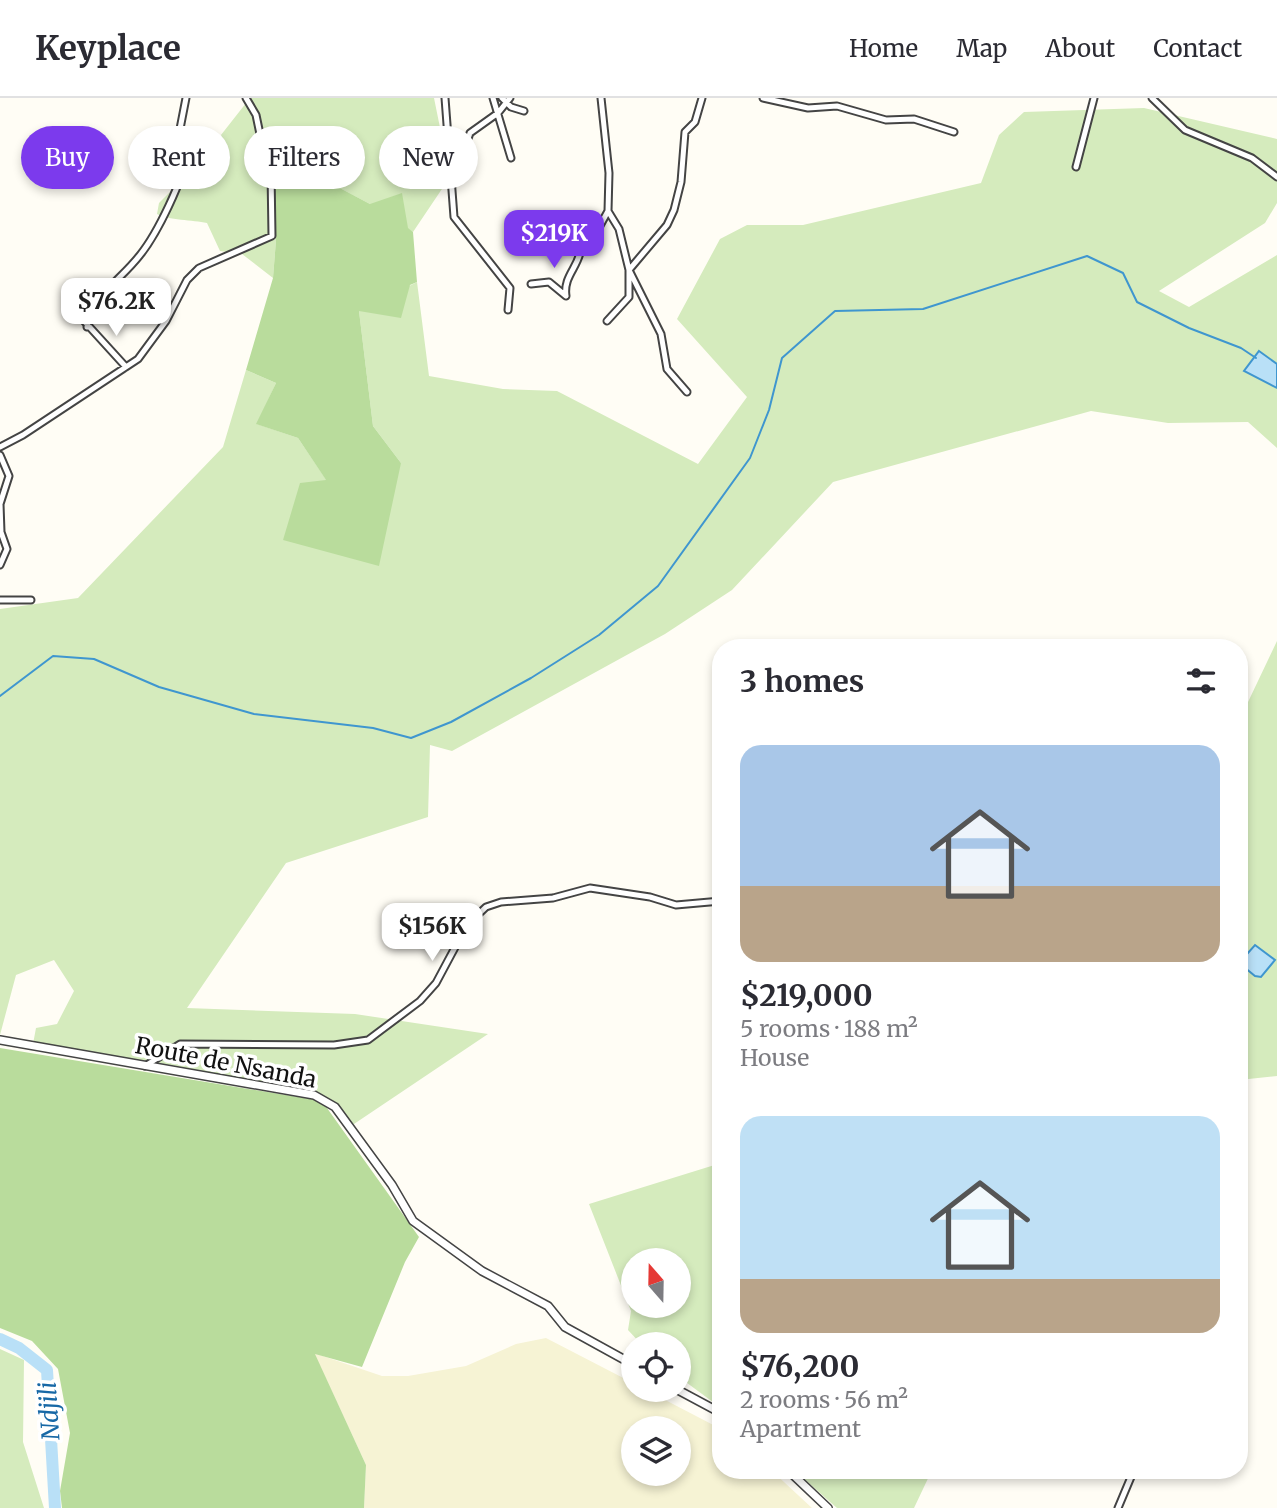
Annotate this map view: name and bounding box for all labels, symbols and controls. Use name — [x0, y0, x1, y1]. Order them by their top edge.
text: Keyplace — [35, 28, 181, 69]
text: Home — [849, 33, 918, 64]
text: Map — [956, 33, 1007, 64]
text: About — [1045, 33, 1115, 64]
text: Contact — [1153, 33, 1242, 64]
chip: Buy — [21, 126, 114, 189]
chip: Rent — [128, 126, 230, 189]
chip: Filters — [244, 126, 365, 189]
chip: New — [379, 126, 478, 189]
pin: $219K — [505, 211, 603, 270]
text: $219K — [520, 218, 588, 247]
pin: $76.2K — [59, 278, 173, 338]
text: $76.2K — [77, 286, 155, 315]
text: 3 homes — [740, 662, 864, 700]
icon: filters — [1182, 662, 1220, 700]
icon: home — [917, 791, 1043, 917]
pin: $156K — [383, 904, 481, 963]
text: $156K — [398, 911, 466, 940]
text: $219,000 — [740, 976, 873, 1014]
text: 5 rooms · 188 m² — [740, 1014, 918, 1043]
street label: Route de Nsanda — [133, 1030, 319, 1094]
text: House — [740, 1043, 809, 1072]
icon: home — [917, 1162, 1043, 1288]
north arrow — [621, 1248, 691, 1318]
map controls — [621, 1248, 691, 1486]
button: locate — [621, 1332, 691, 1402]
text: $76,200 — [740, 1347, 859, 1385]
water label: Ndjili — [31, 1381, 67, 1441]
text: 2 rooms · 56 m² — [740, 1385, 908, 1414]
text: Apartment — [740, 1414, 861, 1443]
button: layers — [621, 1416, 691, 1486]

